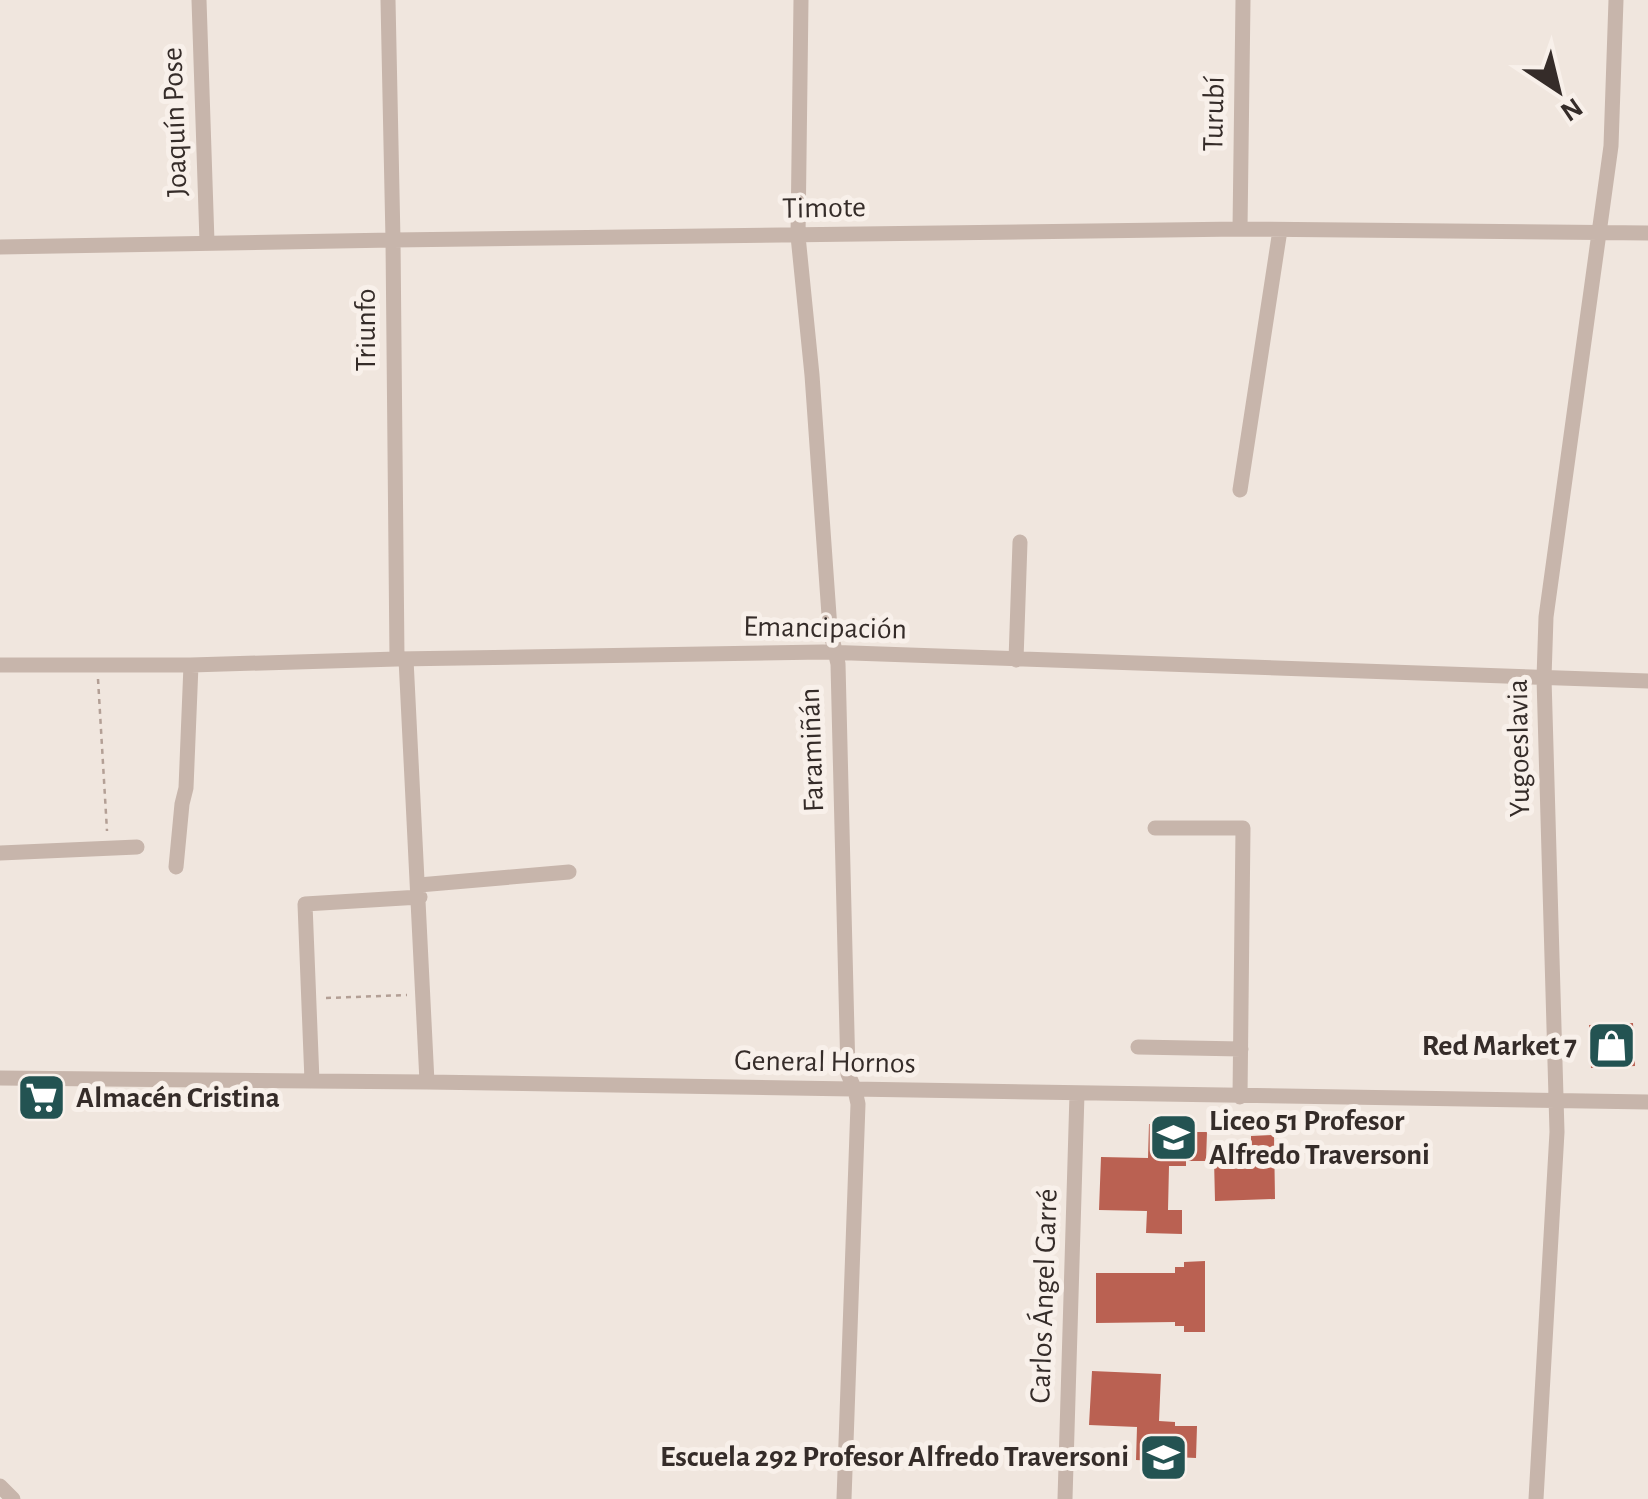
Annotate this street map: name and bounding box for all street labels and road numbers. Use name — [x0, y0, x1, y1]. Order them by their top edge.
street label: Joaquín Pose — [157, 47, 193, 197]
street label: Turubí — [1198, 75, 1230, 152]
street label: Timote — [782, 192, 866, 224]
street label: Triunfo — [351, 288, 381, 372]
street label: Emancipación — [743, 612, 907, 644]
street label: Yugoeslavia — [1503, 679, 1535, 817]
street label: Faramiñán — [795, 687, 829, 813]
street label: General Hornos — [734, 1045, 916, 1079]
street label: Carlos Ángel Garré — [1023, 1188, 1063, 1404]

